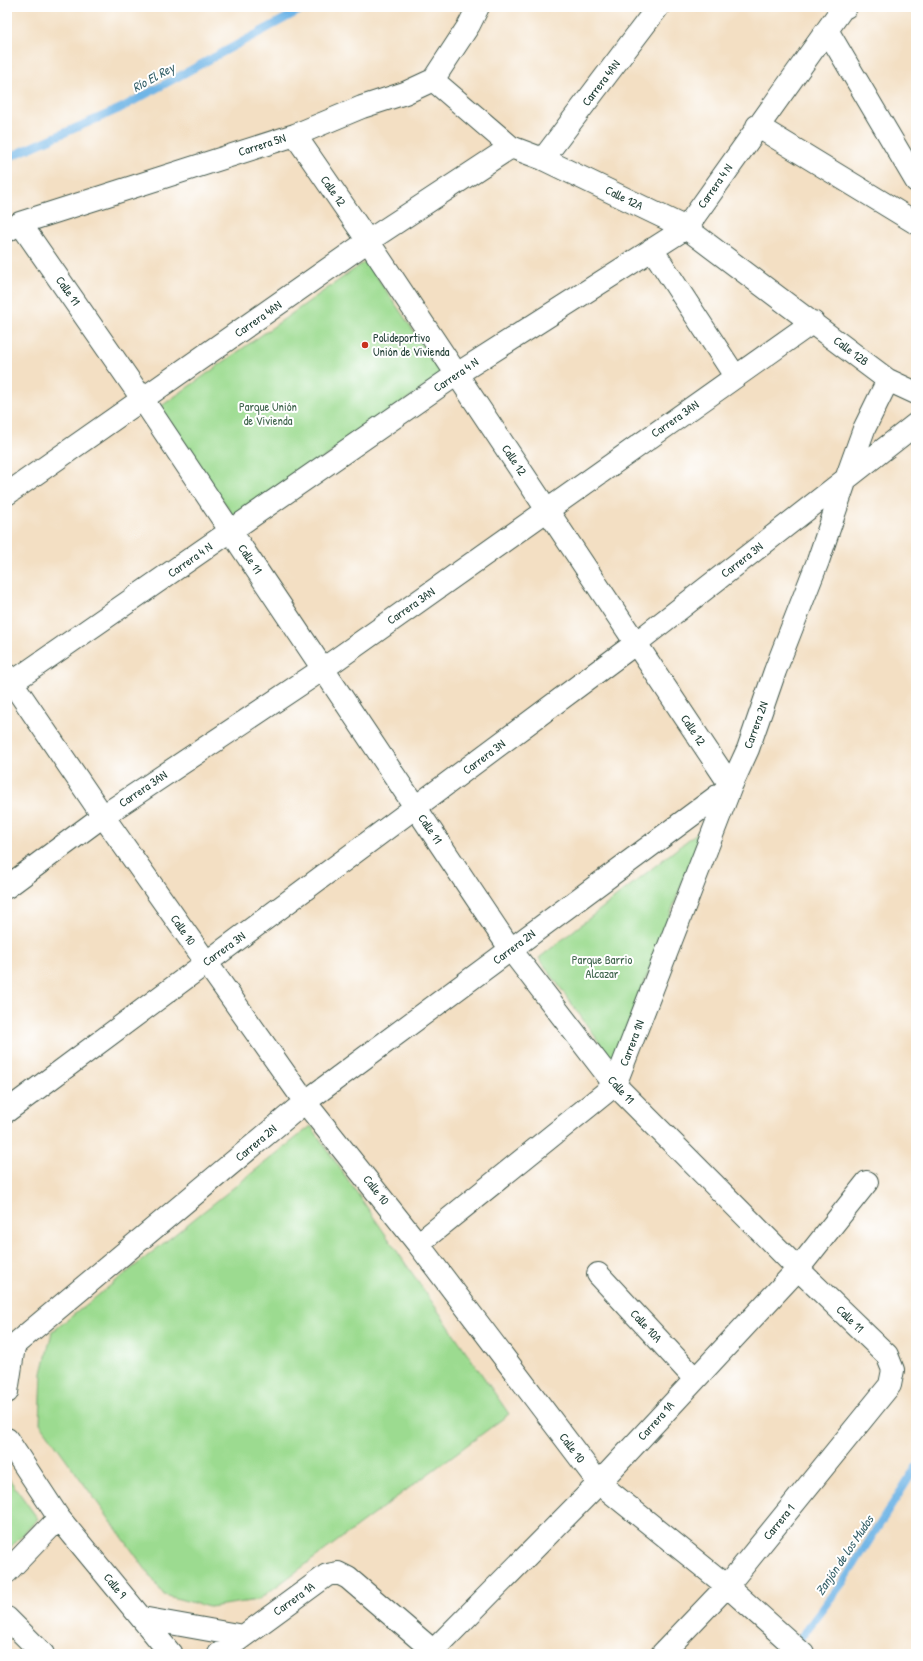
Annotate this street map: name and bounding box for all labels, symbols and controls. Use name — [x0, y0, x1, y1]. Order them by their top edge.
street label: Carrera 4AN — [578, 56, 624, 109]
water label: Río El Rey — [129, 57, 179, 96]
street label: Carrera 5N — [236, 129, 288, 160]
street label: Carrera 4 N — [693, 160, 736, 211]
street label: Calle 12 — [317, 172, 350, 210]
street label: Calle 12A — [603, 181, 646, 214]
street label: Calle 11 — [52, 272, 85, 309]
street label: Carrera 4AN — [231, 296, 285, 341]
place label: Polideportivo Unión de Vivienda — [373, 329, 450, 360]
street label: Calle 12B — [830, 332, 872, 369]
marker: Polideportivo Unión de Vivienda — [360, 340, 370, 350]
street label: Carrera 4 N — [430, 353, 482, 396]
street label: Carrera 3AN — [647, 396, 702, 441]
park label: Parque Unión de Vivienda — [239, 398, 297, 429]
street label: Calle 12 — [498, 441, 531, 479]
street label: Carrera 4 N — [164, 538, 215, 581]
street label: Carrera 3N — [717, 538, 766, 581]
street label: Calle 11 — [234, 540, 267, 577]
street label: Carrera 3AN — [383, 583, 438, 628]
street label: Carrera 2N — [739, 699, 772, 751]
street label: Calle 12 — [677, 711, 710, 749]
street label: Carrera 3N — [459, 735, 508, 778]
street label: Carrera 3AN — [115, 766, 170, 811]
street label: Calle 11 — [414, 810, 447, 847]
street label: Calle 10 — [167, 911, 200, 948]
street label: Carrera 2N — [489, 925, 539, 968]
street label: Carrera 3N — [199, 927, 249, 970]
park label: Parque Barrio Alcazar — [572, 951, 632, 982]
street label: Carrera 1N — [615, 1017, 648, 1068]
street label: Calle 11 — [604, 1072, 639, 1108]
street label: Carrera 2N — [231, 1120, 280, 1165]
street label: Calle 10 — [359, 1171, 393, 1208]
street label: Calle 11 — [833, 1301, 868, 1336]
street label: Calle 10A — [627, 1305, 666, 1346]
street label: Carrera 1A — [633, 1397, 678, 1444]
street label: Calle 10 — [555, 1429, 589, 1466]
street label: Carrera 1 — [759, 1500, 798, 1543]
water label: Zanjón de los Mudos — [811, 1511, 878, 1599]
street label: Calle 9 — [100, 1569, 131, 1603]
street label: Carrera 1A — [269, 1578, 318, 1619]

